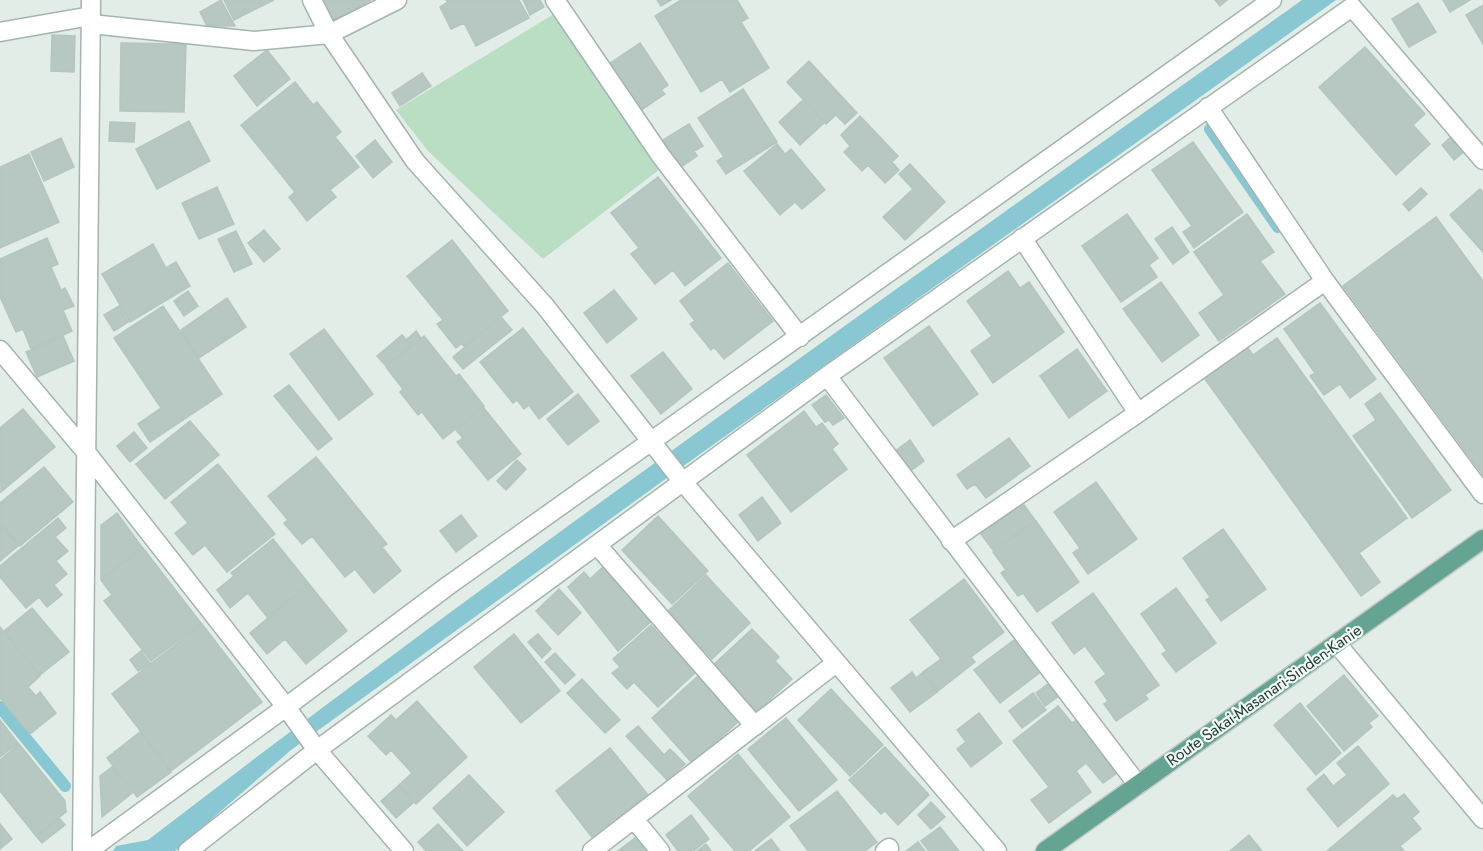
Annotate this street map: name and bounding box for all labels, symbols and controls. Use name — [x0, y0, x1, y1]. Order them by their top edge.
street label: Route Sakai-Masanari-Sinden-Kanie — [1162, 619, 1366, 771]

